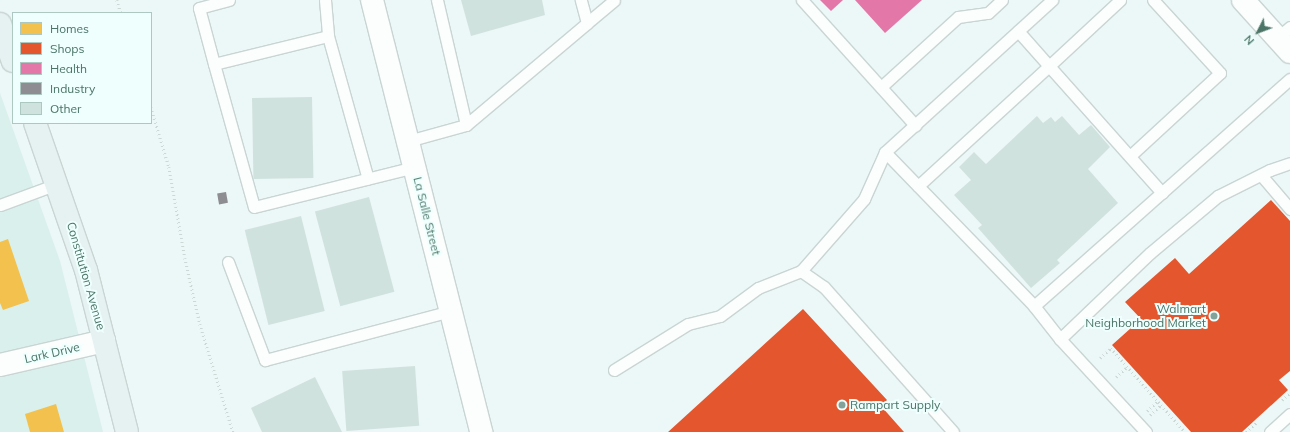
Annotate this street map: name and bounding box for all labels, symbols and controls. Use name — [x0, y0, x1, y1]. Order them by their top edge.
legend — [12, 12, 152, 124]
north arrow — [1238, 12, 1278, 52]
text: Homes — [50, 21, 89, 36]
text: N — [1241, 32, 1257, 48]
text: Shops — [50, 41, 85, 56]
text: Health — [50, 61, 87, 76]
text: Industry — [50, 81, 95, 96]
text: Other — [50, 101, 81, 116]
street label: La Salle Street — [410, 175, 444, 257]
street label: Constitution Avenue — [64, 220, 108, 332]
place label: Walmart Neighborhood Market — [1085, 302, 1206, 330]
marker: Walmart Neighborhood Market — [1209, 311, 1219, 321]
street label: Lark Drive — [23, 340, 81, 366]
place label: Rampart Supply — [850, 398, 940, 412]
marker: Rampart Supply — [837, 400, 847, 410]

